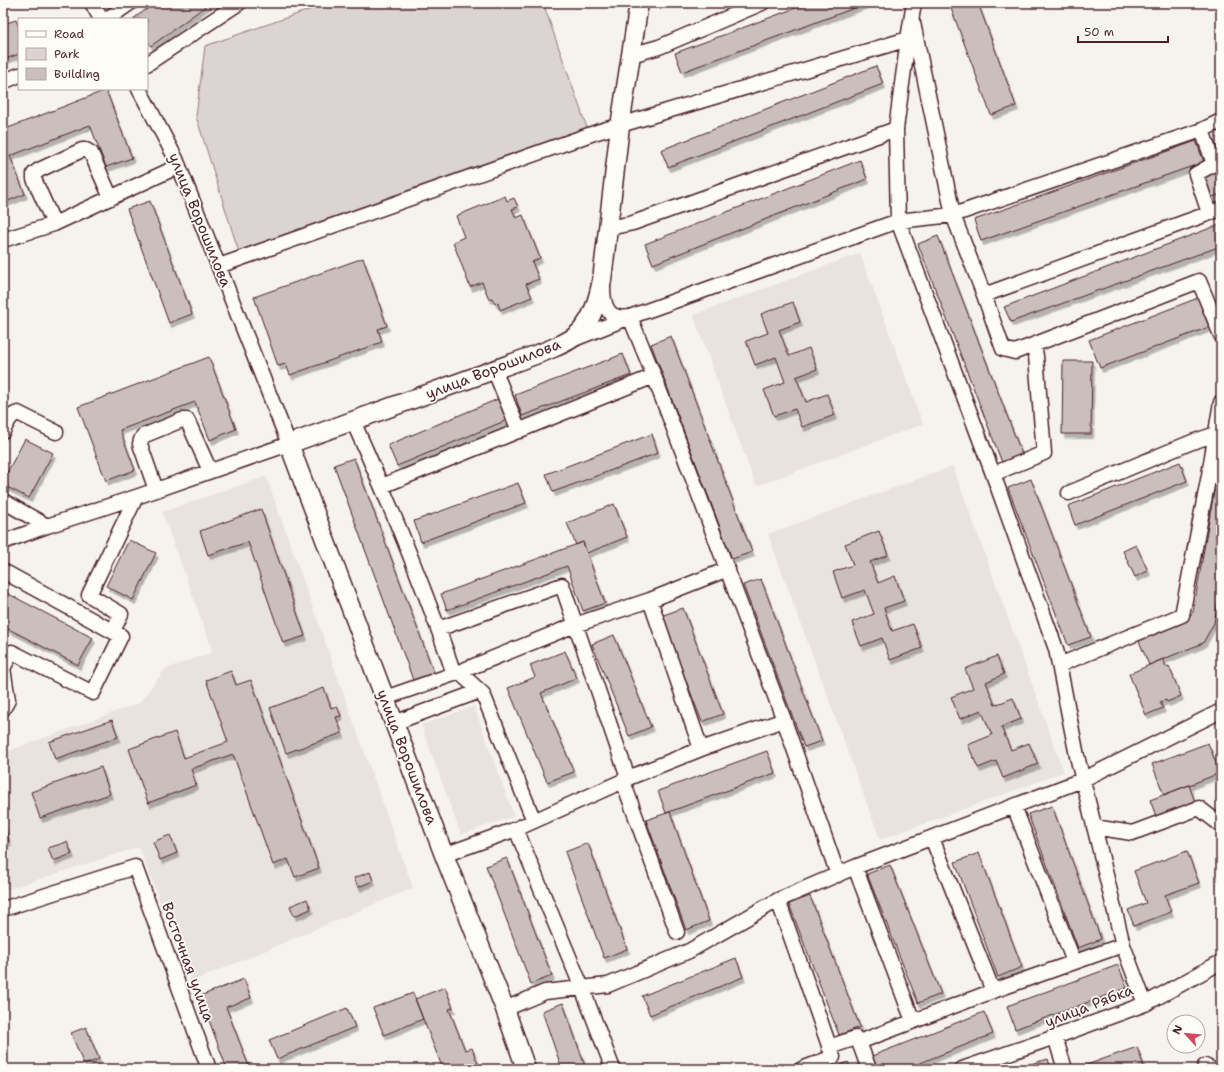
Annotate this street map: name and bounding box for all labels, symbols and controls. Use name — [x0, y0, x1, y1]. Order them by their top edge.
legend — [18, 18, 148, 90]
scale bar — [1078, 18, 1168, 44]
text: 50 m — [1084, 24, 1114, 40]
text: Road — [54, 26, 85, 42]
text: Park — [54, 46, 80, 62]
text: Building — [54, 66, 100, 82]
street label: улица Ворошилова — [164, 150, 236, 291]
street label: улица Ворошилова — [423, 334, 564, 404]
street label: улица Ворошилова — [372, 687, 442, 828]
street label: Восточная улица — [157, 899, 219, 1025]
street label: улица Рябка — [1042, 980, 1137, 1032]
north arrow — [1166, 1014, 1206, 1054]
text: N — [1169, 1022, 1186, 1037]

